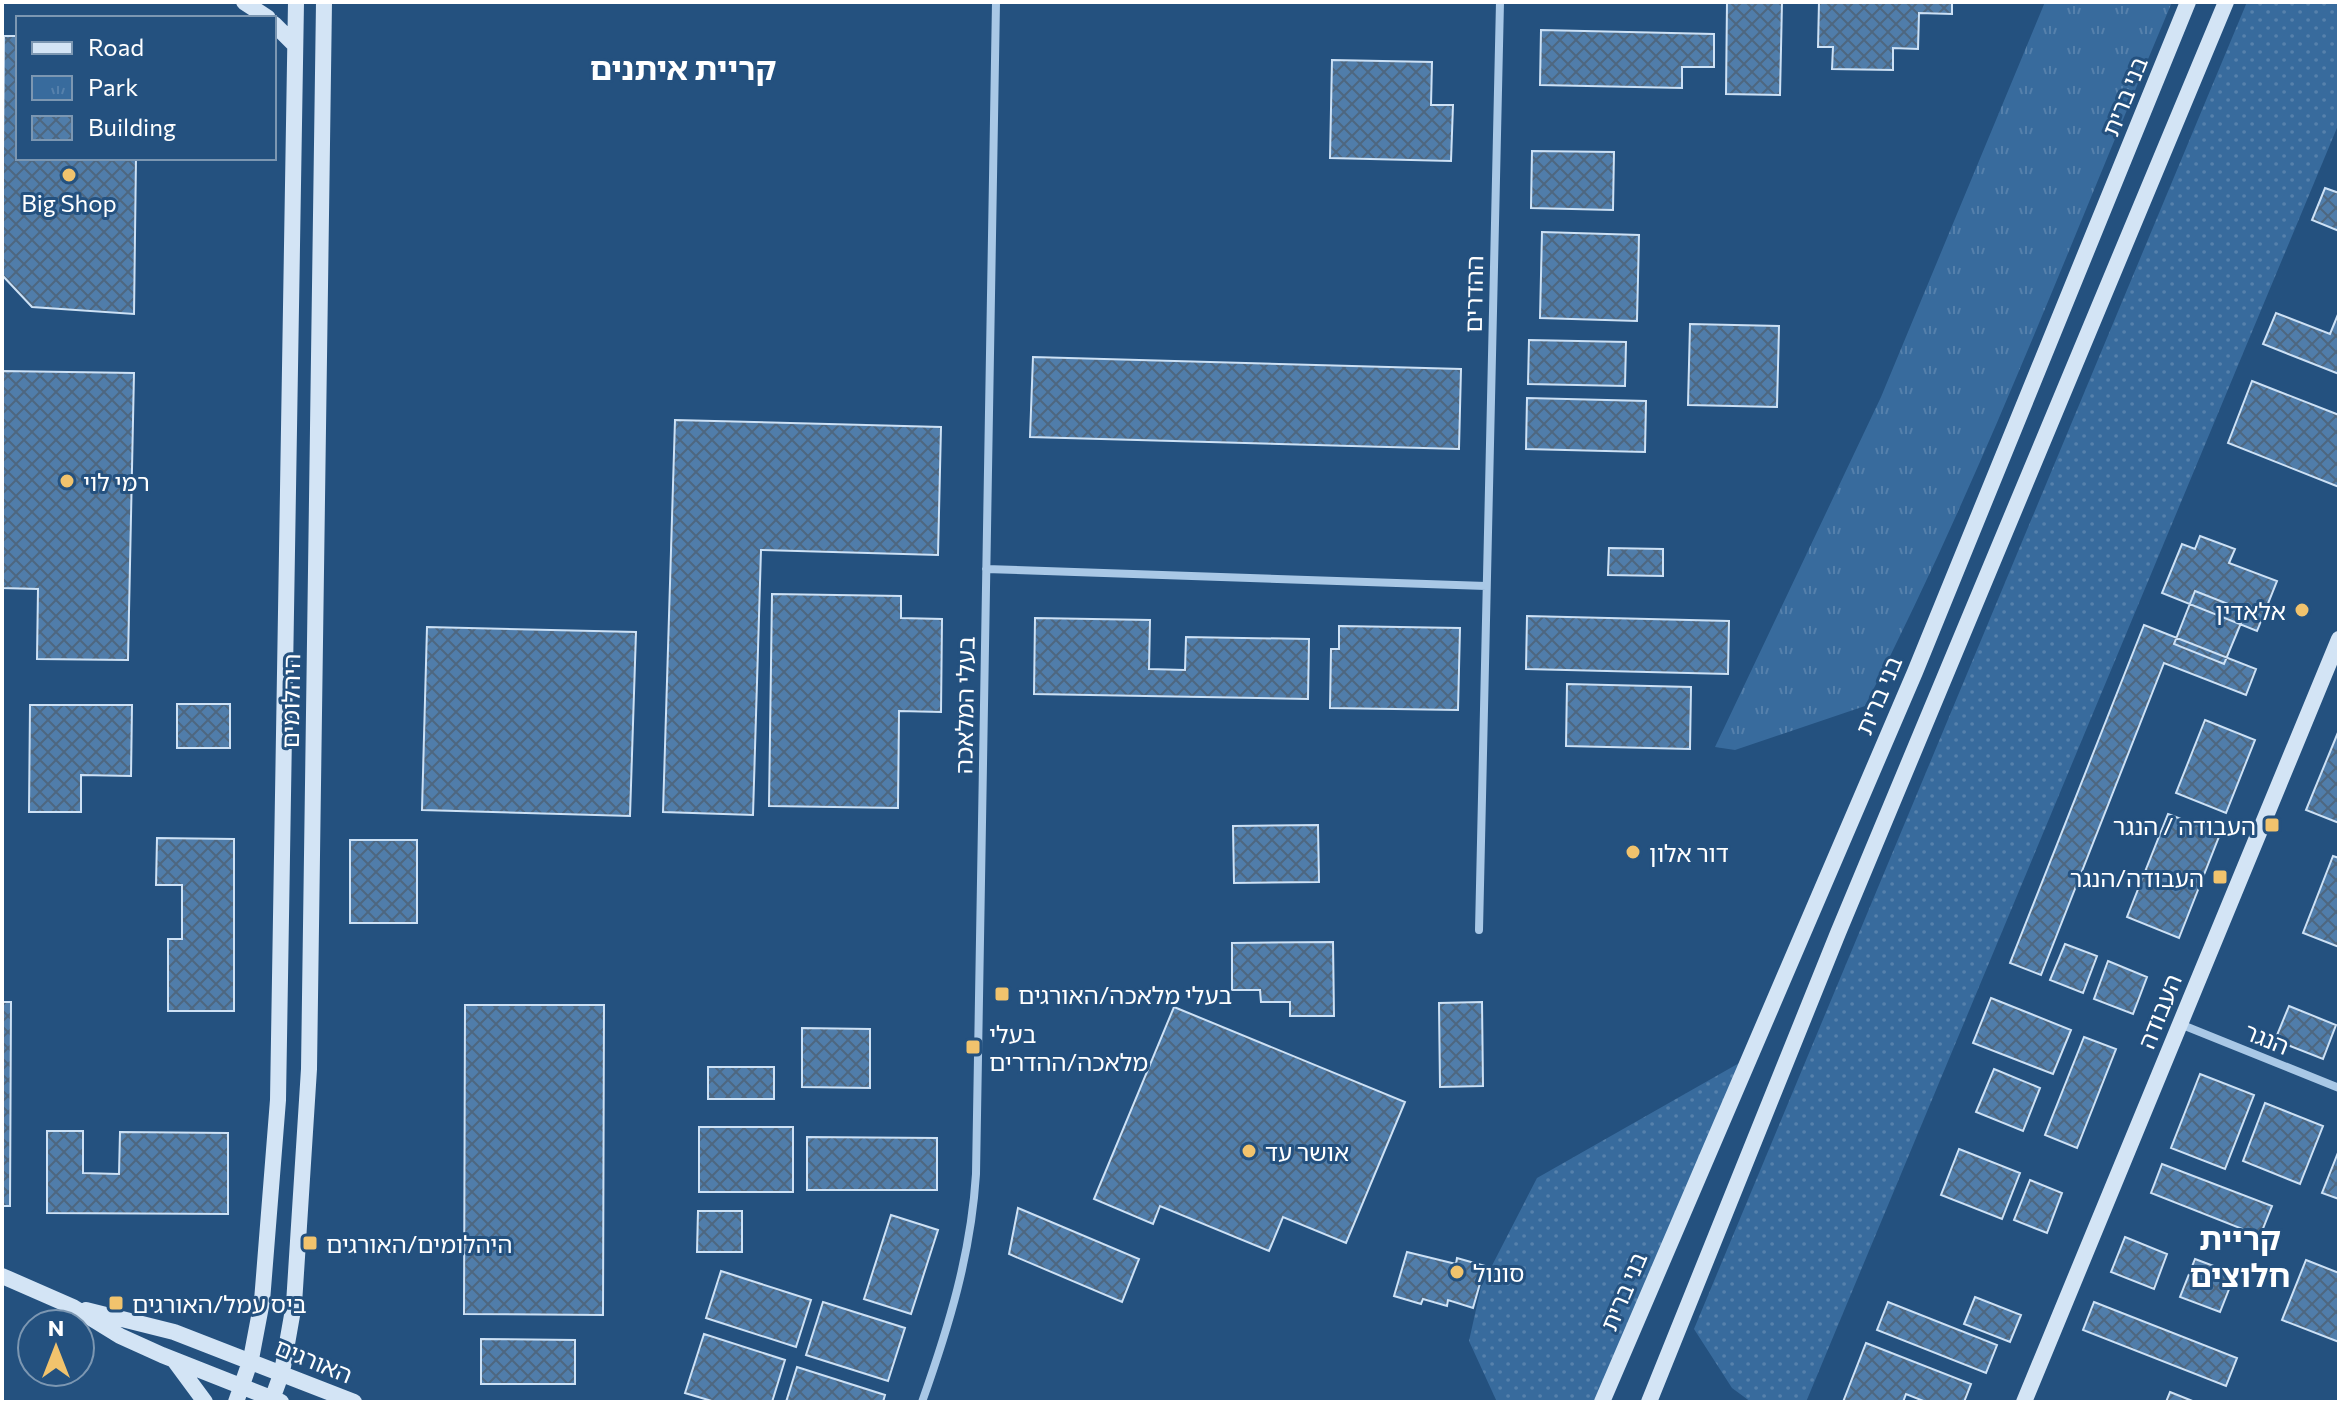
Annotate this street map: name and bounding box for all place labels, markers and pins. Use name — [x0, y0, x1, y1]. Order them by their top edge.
marker: Big Shop — [60, 166, 78, 184]
place label: Big Shop — [21, 188, 117, 217]
place label: רמי לוי — [83, 467, 150, 496]
marker: רמי לוי — [58, 472, 76, 490]
place label: אלאדין — [2215, 596, 2286, 625]
marker: אלאדין — [2293, 601, 2311, 619]
place label: העבודה / הנגר — [2113, 811, 2256, 840]
marker: העבודה / הנגר — [2263, 816, 2281, 834]
place label: דור אלון — [1649, 838, 1729, 867]
marker: דור אלון — [1624, 843, 1642, 861]
place label: העבודה/הנגר — [2070, 863, 2204, 892]
marker: העבודה/הנגר — [2211, 868, 2229, 886]
place label: בעלי מלאכה/האורגים — [1018, 980, 1232, 1009]
marker: בעלי מלאכה/האורגים — [993, 985, 1011, 1003]
place label: בעלי מלאכה/ההדרים — [989, 1019, 1148, 1076]
marker: בעלי מלאכה/ההדרים — [964, 1038, 982, 1056]
place label: אושר עד — [1265, 1137, 1349, 1166]
marker: אושר עד — [1240, 1142, 1258, 1160]
place label: היהלומים/האורגים — [326, 1229, 512, 1258]
marker: היהלומים/האורגים — [301, 1234, 319, 1252]
place label: סונול — [1473, 1258, 1525, 1287]
marker: סונול — [1448, 1263, 1466, 1281]
place label: ביס עמל/האורגים — [132, 1289, 307, 1318]
marker: ביס עמל/האורגים — [107, 1294, 125, 1312]

